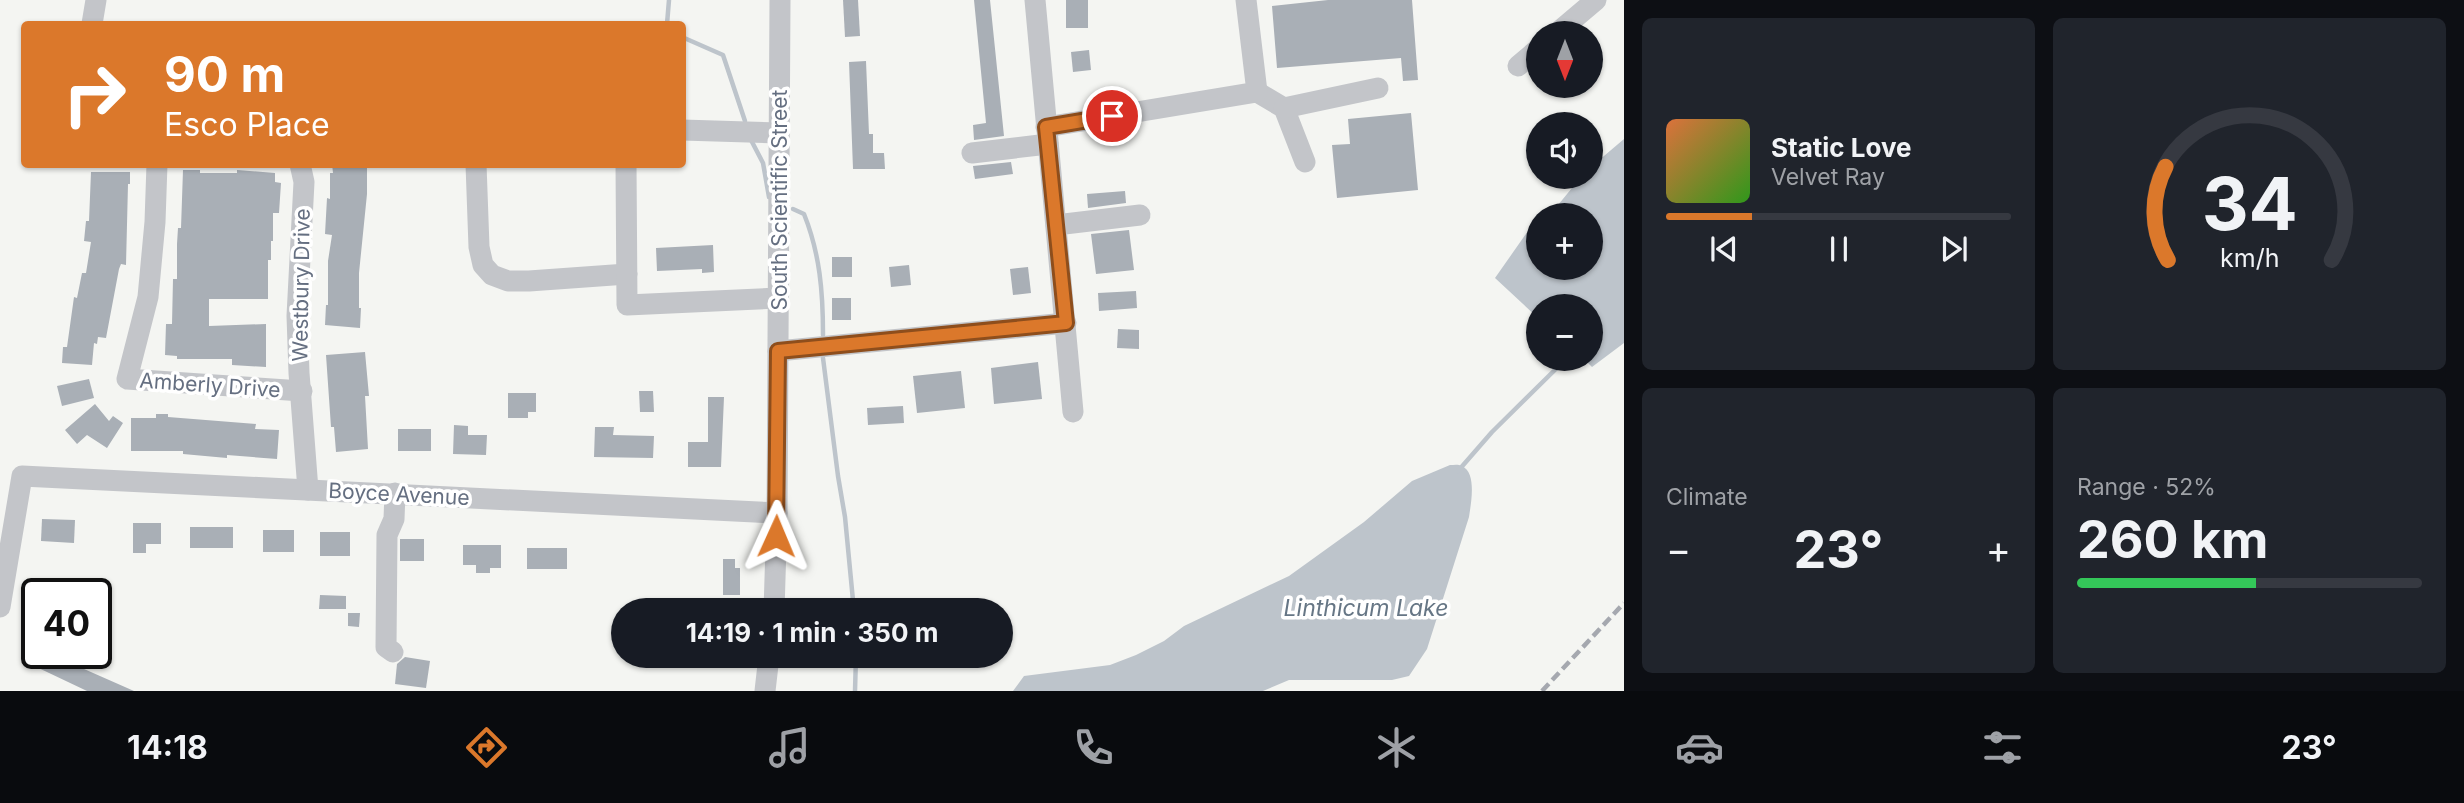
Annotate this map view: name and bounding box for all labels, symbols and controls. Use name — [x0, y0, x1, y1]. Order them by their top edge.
north arrow — [1526, 21, 1603, 98]
map controls — [1526, 21, 1603, 371]
text: 90 m — [164, 45, 285, 104]
icon: right — [49, 49, 140, 140]
pin — [1082, 86, 1142, 146]
street label: South Scientific Street — [767, 89, 792, 310]
icon: arrive — [1093, 97, 1131, 135]
text: Esco Place — [164, 105, 330, 144]
button: sound — [1526, 112, 1603, 189]
text: Static Love — [1771, 132, 1912, 163]
text: 34 — [2201, 159, 2298, 248]
text: Velvet Ray — [1771, 163, 1885, 191]
button: + — [1526, 203, 1603, 280]
street label: Westbury Drive — [287, 208, 315, 362]
icon: previous — [1705, 230, 1743, 268]
icon: pause — [1820, 230, 1858, 268]
icon: next — [1935, 230, 1973, 268]
text: km/h — [2220, 243, 2279, 273]
button: − — [1526, 294, 1603, 371]
street label: Amberly Drive — [139, 368, 281, 402]
text: Range · 52% — [2077, 473, 2216, 501]
street label: Boyce Avenue — [328, 478, 470, 510]
text: Climate — [1666, 483, 1748, 511]
position arrow — [739, 499, 813, 573]
text: 260 km — [2077, 508, 2269, 571]
text: 23° — [1794, 518, 1883, 581]
text: − — [1666, 526, 1691, 572]
text: + — [1986, 526, 2011, 572]
speed limit sign: 40 — [21, 578, 112, 669]
water label: Linthicum Lake — [1284, 594, 1448, 622]
text: 14:19 · 1 min · 350 m — [686, 617, 938, 648]
icon: directions — [462, 723, 511, 772]
icon: music — [765, 723, 814, 772]
icon: phone — [1069, 723, 1118, 772]
icon: climate — [1372, 723, 1421, 772]
icon: car — [1675, 723, 1724, 772]
icon: filters — [1978, 723, 2027, 772]
text: 14:18 — [127, 728, 208, 767]
text: 23° — [2282, 728, 2337, 767]

